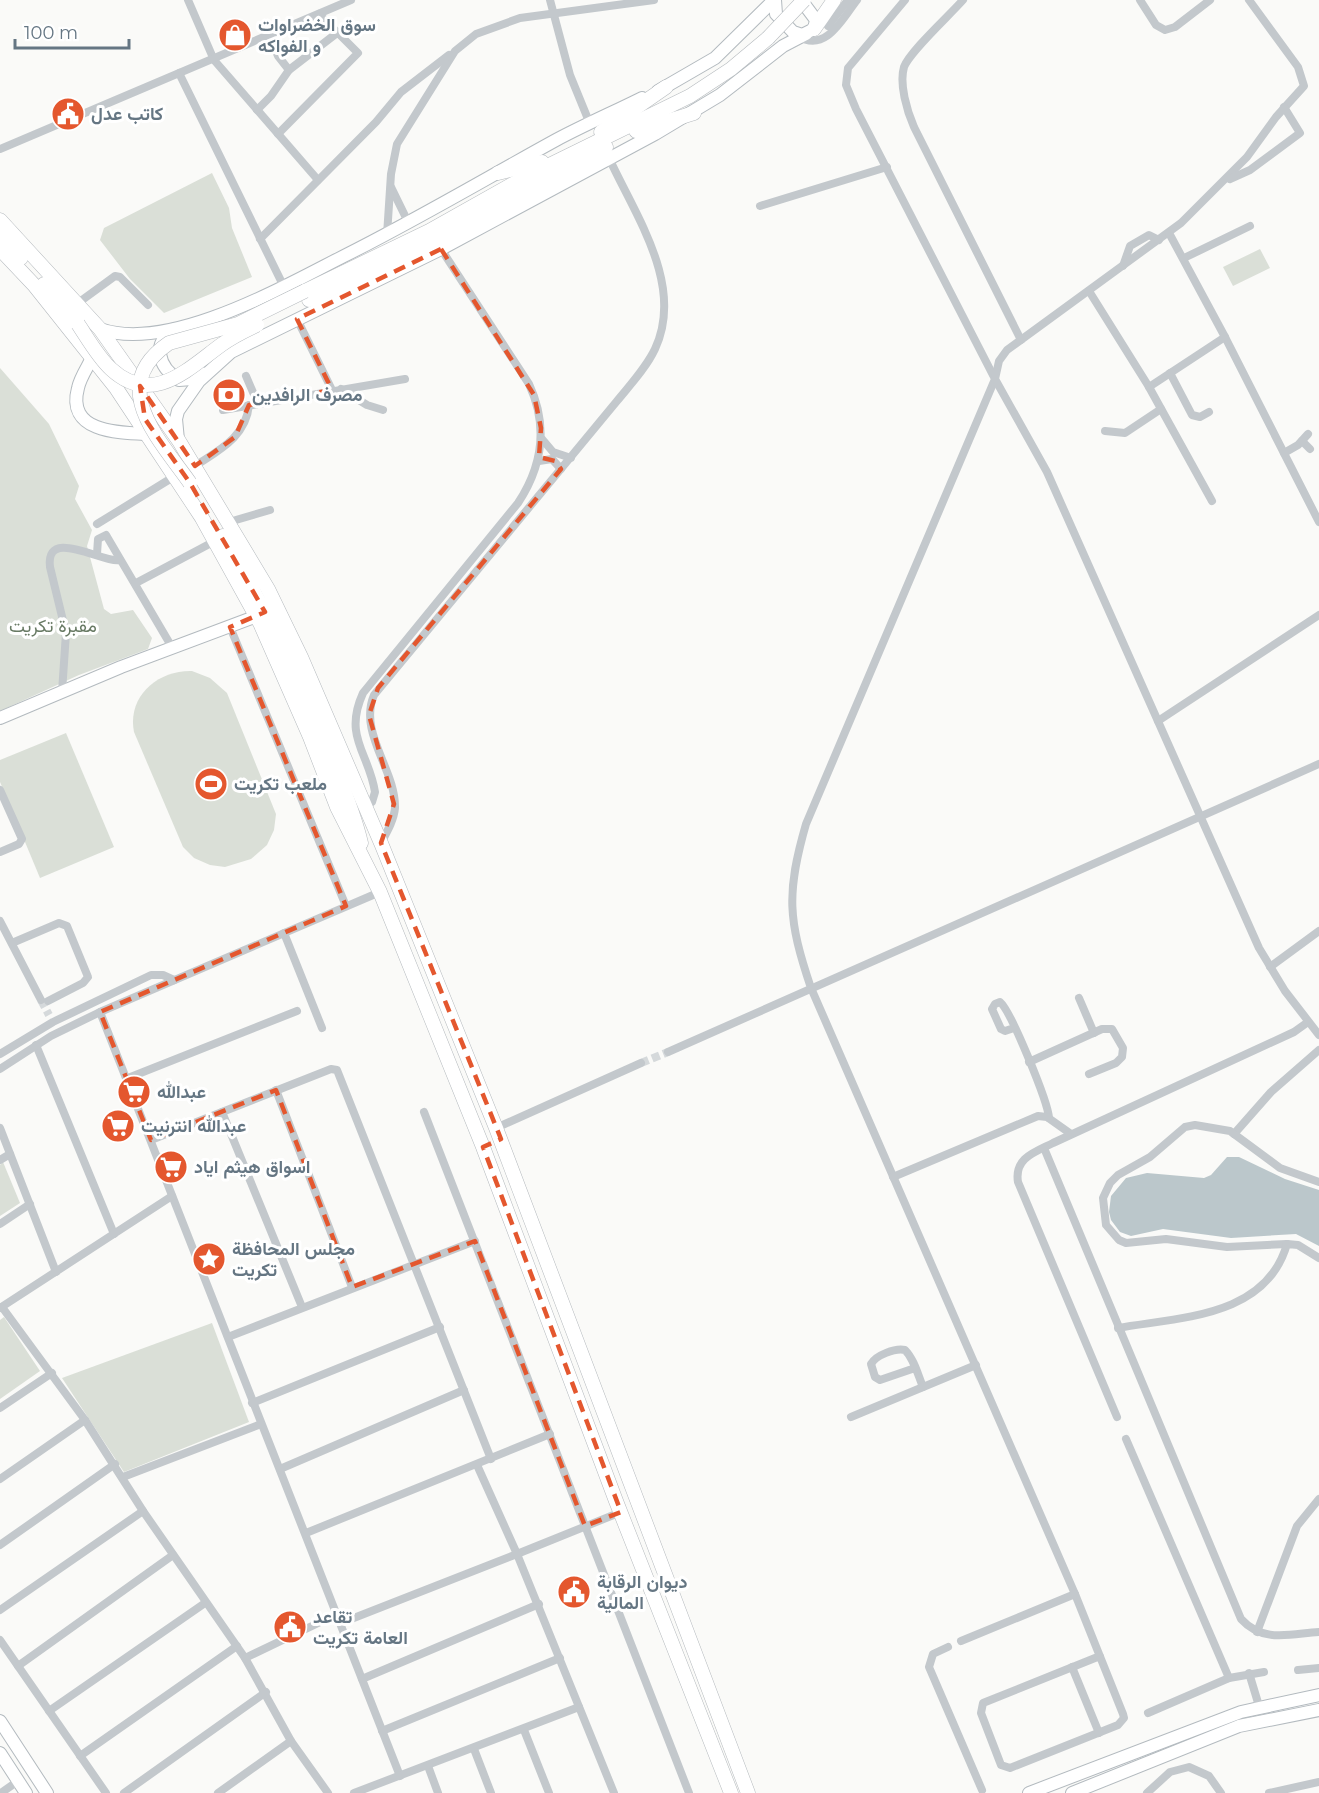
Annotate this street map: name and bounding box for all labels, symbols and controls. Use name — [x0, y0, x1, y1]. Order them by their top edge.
scale bar — [15, 12, 129, 50]
place label: سوق الخضراوات و الفواكه — [258, 14, 376, 57]
shop icon: سوق الخضراوات و الفواكه — [217, 17, 253, 53]
text: 100 m — [24, 22, 78, 44]
public building icon: كاتب عدل — [50, 96, 86, 132]
place label: كاتب عدل — [91, 103, 163, 125]
bank icon: مصرف الرافدين — [211, 377, 247, 413]
place label: مصرف الرافدين — [252, 384, 363, 406]
park label: مقبرة تكريت — [9, 615, 97, 637]
sports icon: ملعب تكريت — [193, 766, 229, 802]
place label: ملعب تكريت — [234, 773, 327, 795]
supermarket icon: عبدالله — [116, 1074, 152, 1110]
place label: عبدالله — [157, 1081, 206, 1103]
supermarket icon: عبدالله انترنيت — [100, 1108, 136, 1144]
place label: عبدالله انترنيت — [141, 1115, 246, 1137]
supermarket icon: اسواق هيثم اياد — [153, 1149, 189, 1185]
place label: اسواق هيثم اياد — [194, 1156, 310, 1179]
place label: مجلس المحافظة تكريت — [232, 1238, 355, 1281]
place icon: مجلس المحافظة تكريت — [191, 1241, 227, 1277]
place label: ديوان الرقابة المالية — [597, 1571, 688, 1614]
public building icon: ديوان الرقابة المالية — [556, 1574, 592, 1610]
place label: تقاعد العامة تكريت — [313, 1606, 408, 1649]
public building icon: تقاعد العامة تكريت — [272, 1609, 308, 1645]

